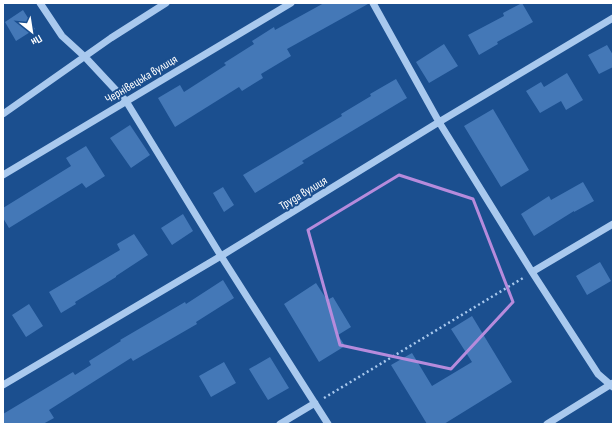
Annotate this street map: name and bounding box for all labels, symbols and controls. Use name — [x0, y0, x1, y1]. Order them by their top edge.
north arrow — [12, 12, 52, 52]
text: Пн — [29, 32, 45, 49]
street label: Чернівецька вулиця — [102, 52, 181, 107]
street label: Труда вулиця — [277, 173, 330, 214]

